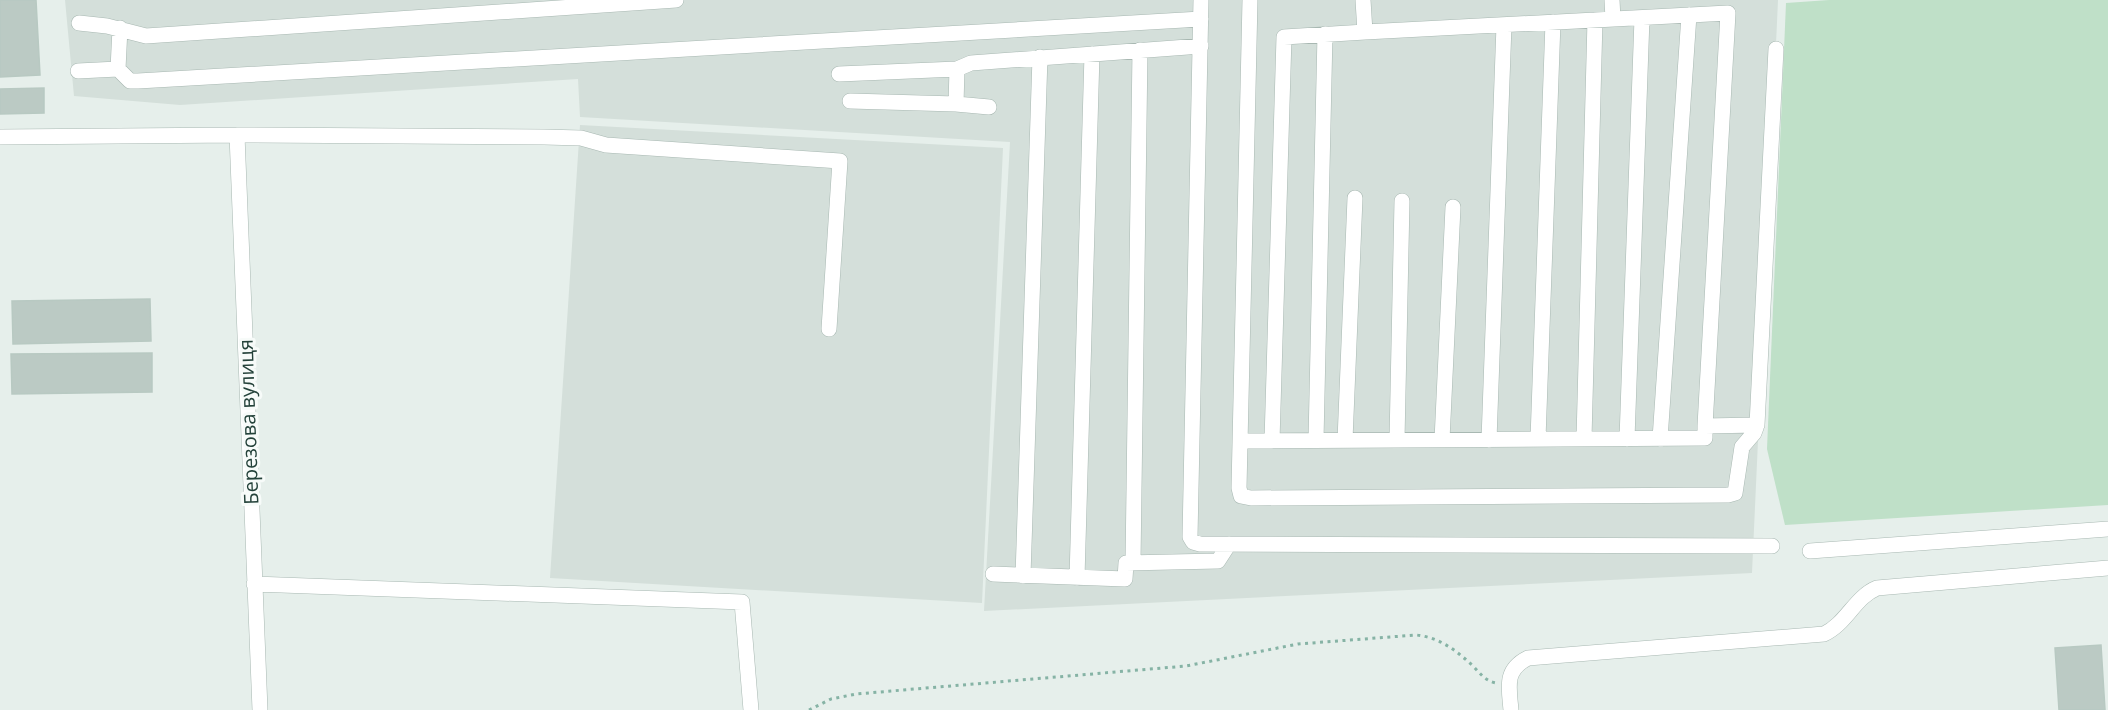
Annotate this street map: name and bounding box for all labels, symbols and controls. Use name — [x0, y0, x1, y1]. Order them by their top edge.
street label: Березова вулиця — [232, 339, 264, 505]

